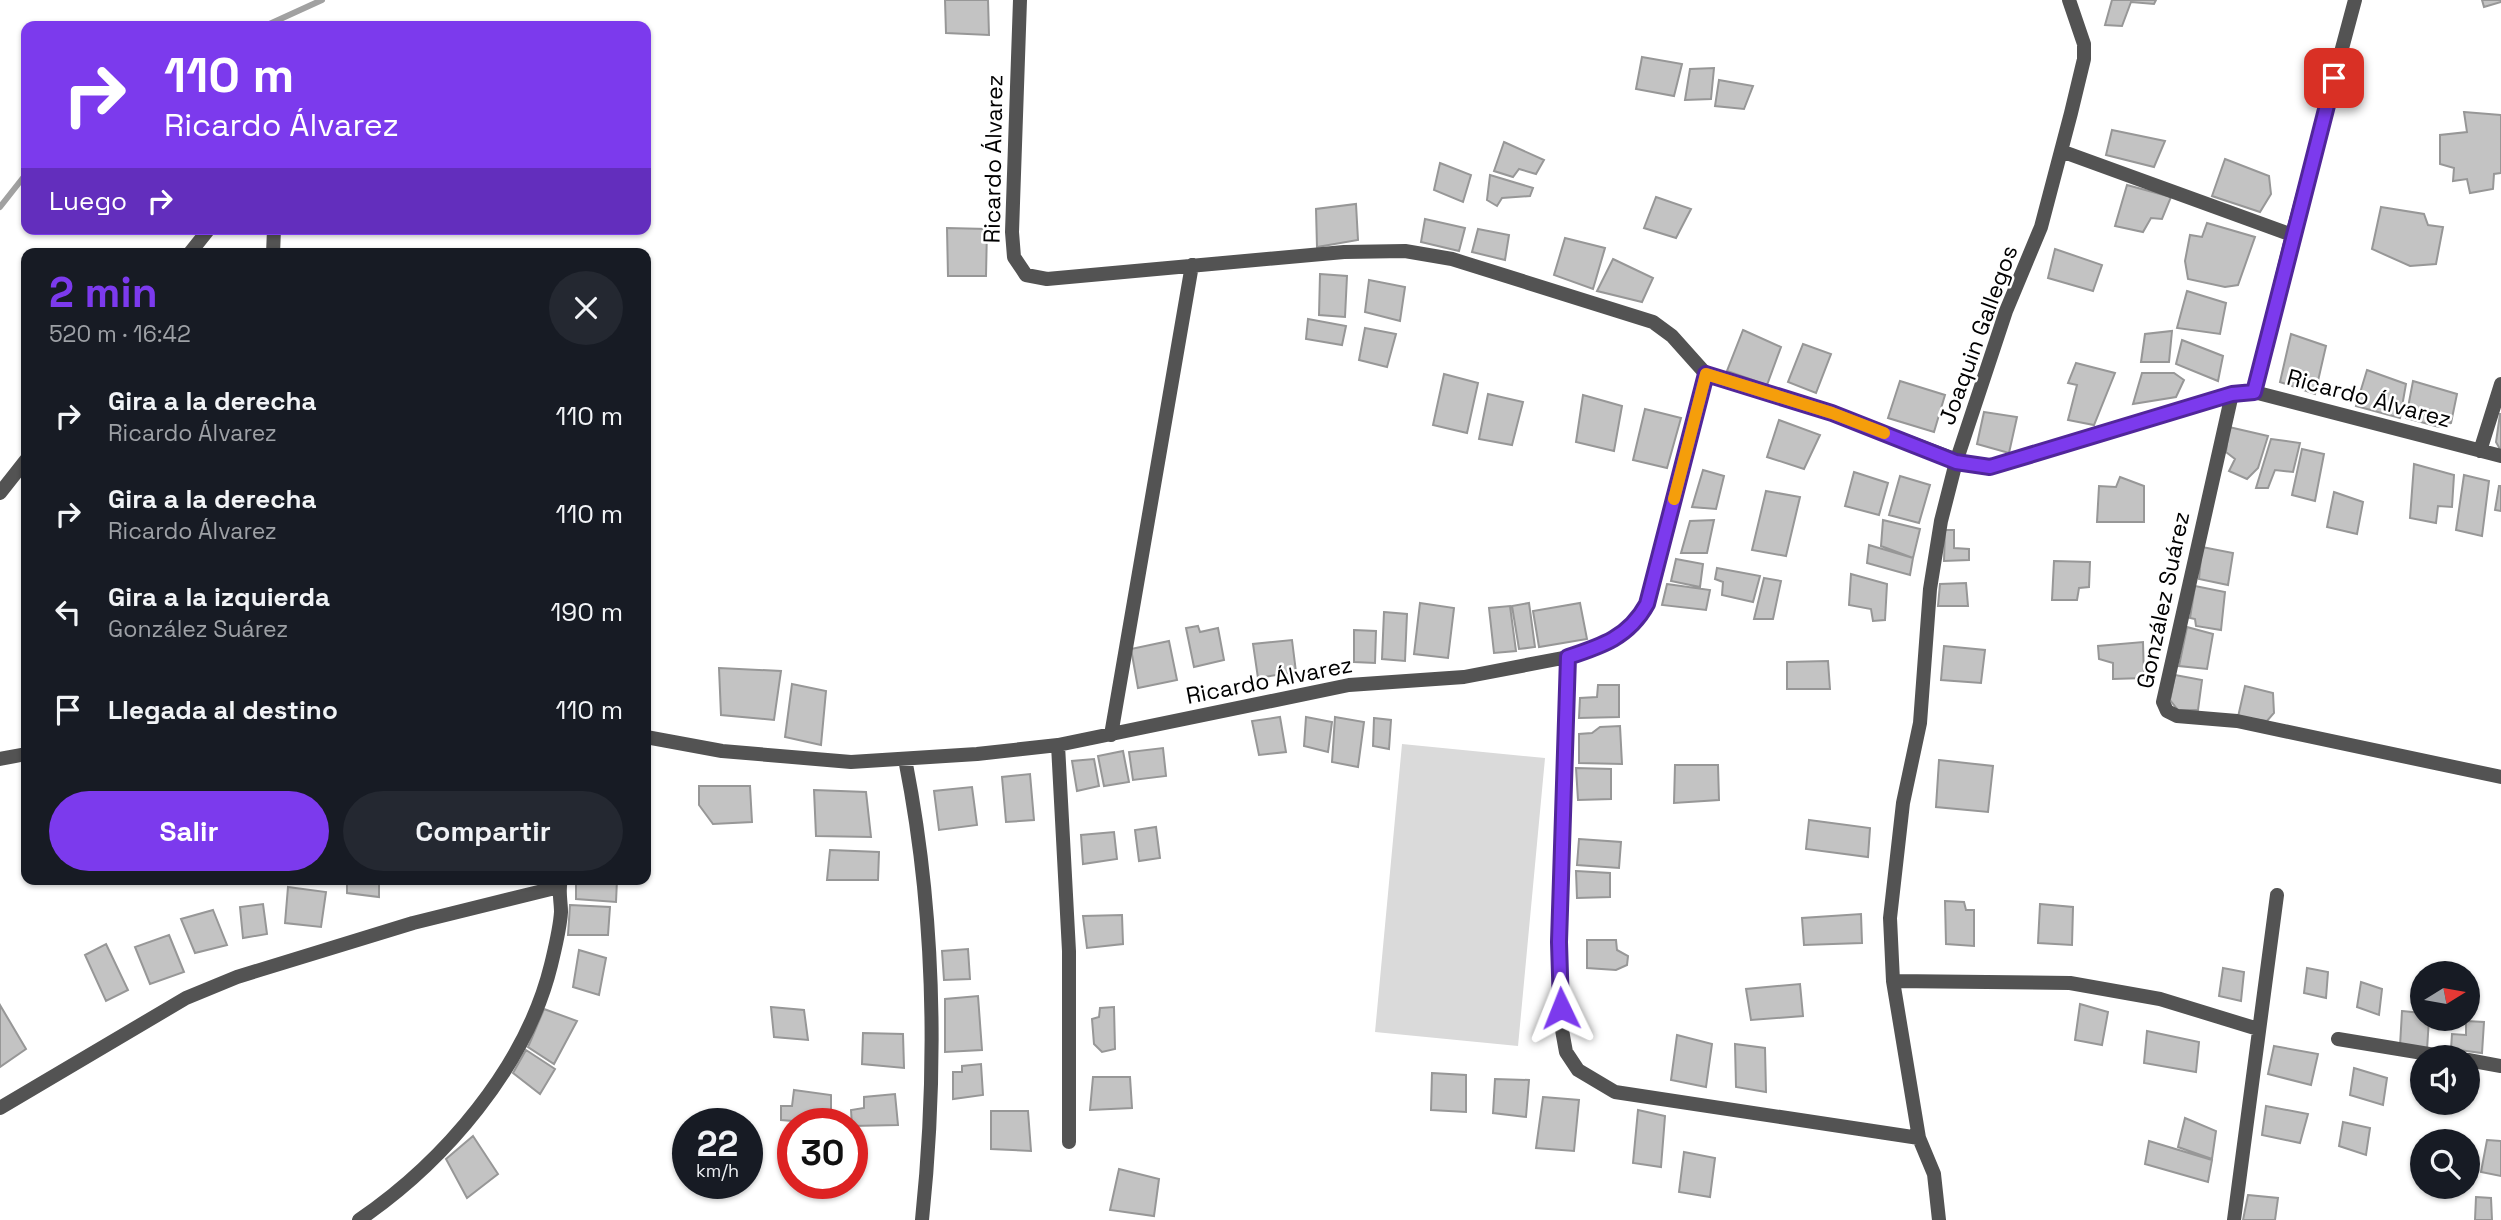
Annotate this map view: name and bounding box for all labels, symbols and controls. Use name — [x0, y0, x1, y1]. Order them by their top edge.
text: 110 m — [164, 44, 294, 106]
pin — [2304, 48, 2364, 108]
icon: right — [49, 49, 140, 140]
icon: arrive — [2315, 59, 2353, 97]
street label: Ricardo Álvarez — [977, 74, 1009, 244]
text: Ricardo Álvarez — [164, 105, 399, 145]
icon: right — [141, 182, 179, 220]
text: Luego — [49, 184, 127, 218]
street label: Joaquin Gallegos — [1932, 241, 2024, 429]
text: 2 min — [49, 266, 158, 319]
button: close — [549, 271, 623, 345]
text: 520 m · 16:42 — [49, 319, 191, 349]
street label: Ricardo Álvarez — [2284, 362, 2454, 434]
text: Gira a la derecha — [108, 384, 317, 418]
icon: right — [49, 397, 87, 435]
text: 110 m — [556, 399, 623, 433]
text: Ricardo Álvarez — [108, 418, 277, 448]
text: Gira a la derecha — [108, 482, 317, 516]
icon: right — [49, 495, 87, 533]
text: 110 m — [556, 497, 623, 531]
street label: González Suárez — [2130, 509, 2196, 691]
text: Ricardo Álvarez — [108, 516, 277, 546]
text: Gira a la izquierda — [108, 580, 330, 614]
icon: left — [49, 593, 87, 631]
text: 190 m — [551, 595, 623, 629]
text: González Suárez — [108, 614, 288, 644]
street label: Ricardo Álvarez — [1183, 649, 1355, 711]
icon: arrive — [49, 691, 87, 729]
text: Llegada al destino — [108, 693, 338, 727]
text: 110 m — [556, 693, 623, 727]
button: Salir — [49, 791, 329, 871]
button: Compartir — [343, 791, 623, 871]
north arrow — [2410, 961, 2480, 1031]
map controls — [2410, 961, 2480, 1199]
position arrow — [1524, 971, 1598, 1045]
button: sound — [2410, 1045, 2480, 1115]
speed limit sign: 30 — [777, 1108, 868, 1199]
text: 22 — [697, 1122, 738, 1166]
button: search — [2410, 1129, 2480, 1199]
text: km/h — [696, 1159, 739, 1182]

